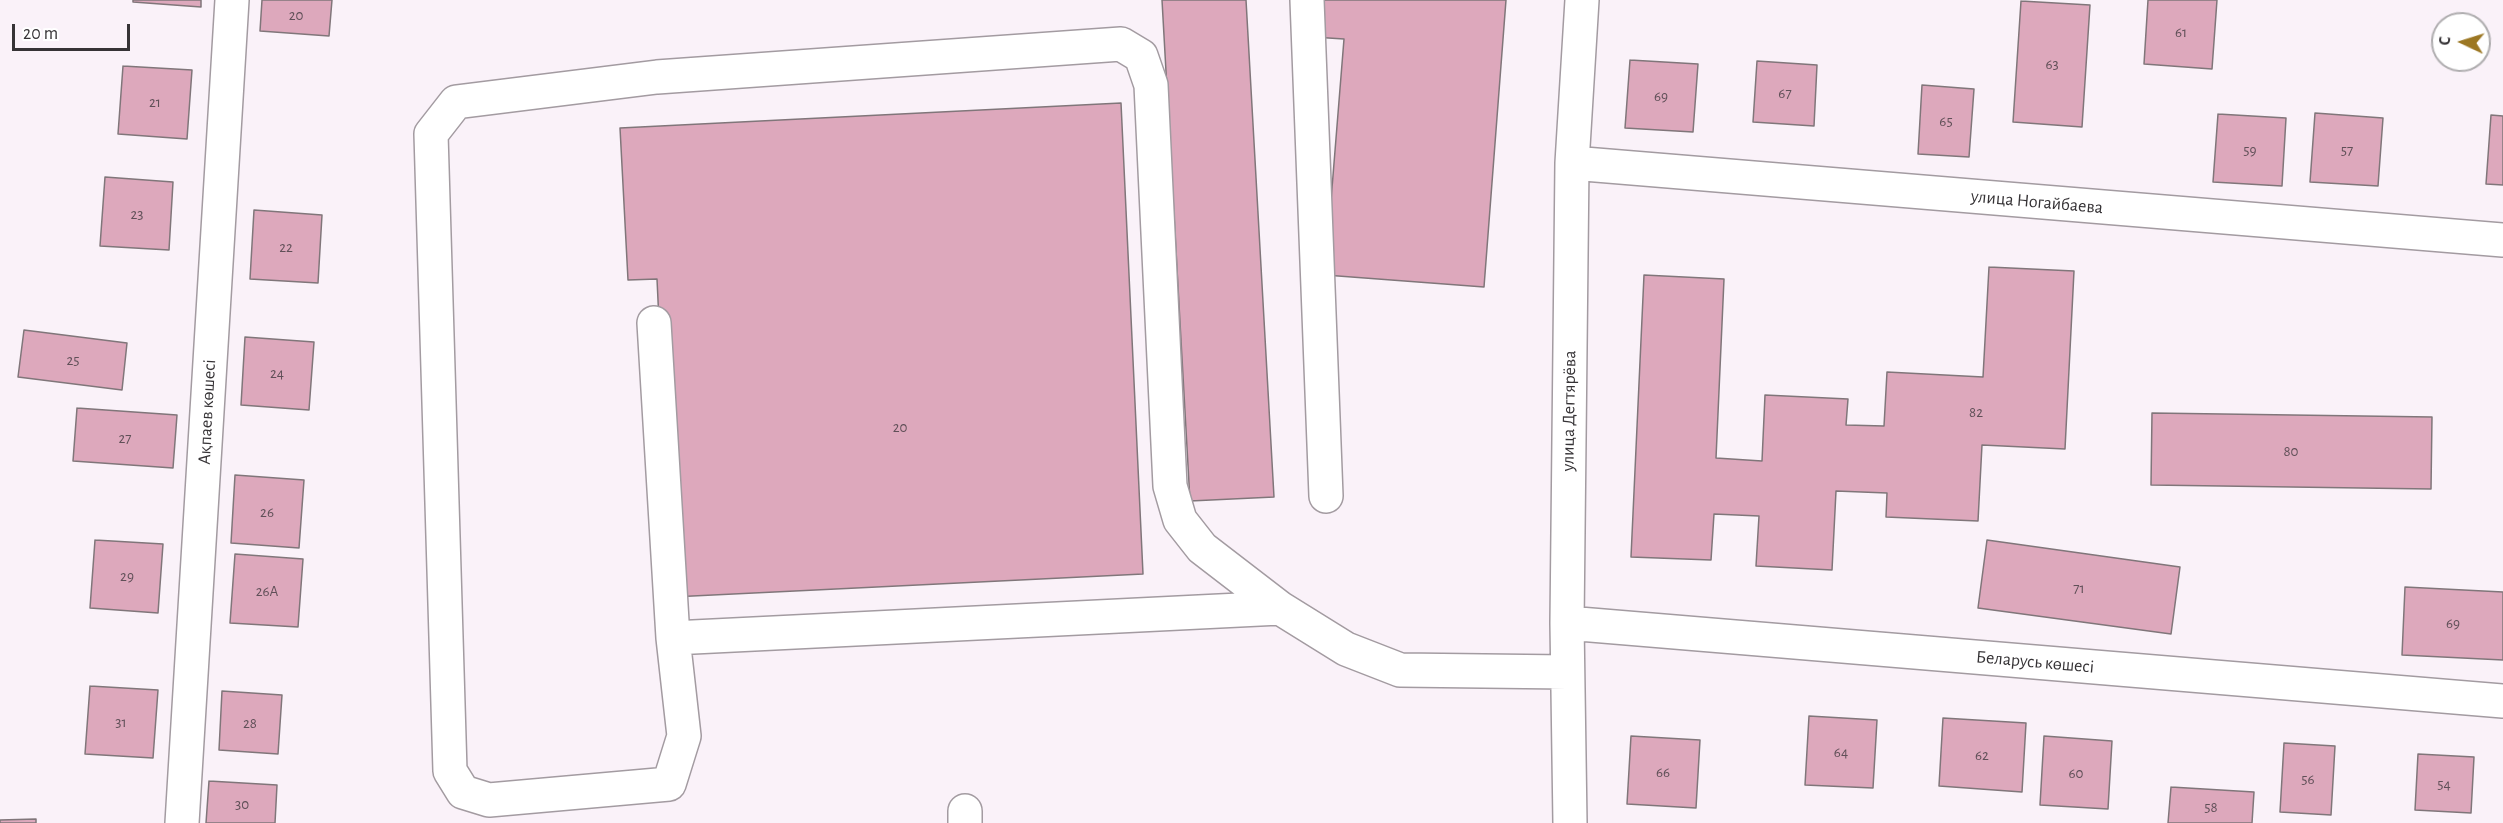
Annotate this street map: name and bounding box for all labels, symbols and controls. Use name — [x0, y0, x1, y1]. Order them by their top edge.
house number: 20 — [289, 6, 303, 24]
scale bar — [15, 12, 134, 50]
north arrow — [2431, 12, 2491, 72]
house number: 61 — [2175, 23, 2187, 41]
text: 20 m — [23, 25, 58, 43]
text: С — [2437, 36, 2453, 46]
house number: 63 — [2045, 55, 2059, 73]
house number: 67 — [1778, 84, 1792, 102]
house number: 69 — [1654, 87, 1668, 105]
house number: 21 — [149, 93, 161, 111]
house number: 65 — [1939, 112, 1953, 130]
house number: 59 — [2243, 141, 2257, 159]
house number: 57 — [2341, 141, 2353, 159]
street label: улица Ногайбаева — [1970, 185, 2104, 219]
house number: 23 — [130, 205, 144, 223]
house number: 22 — [279, 238, 293, 256]
street label: улица Дегтярёва — [1557, 350, 1581, 472]
house number: 25 — [66, 351, 80, 369]
street label: Ақпаев көшесі — [193, 359, 221, 465]
house number: 24 — [270, 364, 284, 382]
house number: 82 — [1969, 403, 1983, 421]
house number: 20 — [893, 418, 907, 436]
house number: 27 — [118, 429, 132, 447]
house number: 80 — [2283, 442, 2299, 460]
house number: 26 — [260, 503, 274, 521]
house number: 29 — [120, 567, 134, 585]
house number: 71 — [2073, 579, 2085, 597]
house number: 26А — [256, 582, 278, 600]
house number: 69 — [2446, 614, 2460, 632]
street label: Беларусь көшесі — [1975, 646, 2095, 678]
house number: 31 — [115, 713, 127, 731]
house number: 28 — [243, 714, 257, 732]
house number: 64 — [1834, 743, 1848, 761]
house number: 62 — [1975, 746, 1989, 764]
house number: 66 — [1656, 763, 1670, 781]
house number: 60 — [2069, 764, 2083, 782]
house number: 56 — [2301, 770, 2315, 788]
house number: 54 — [2437, 775, 2451, 793]
house number: 30 — [235, 795, 249, 813]
house number: 58 — [2204, 798, 2218, 816]

